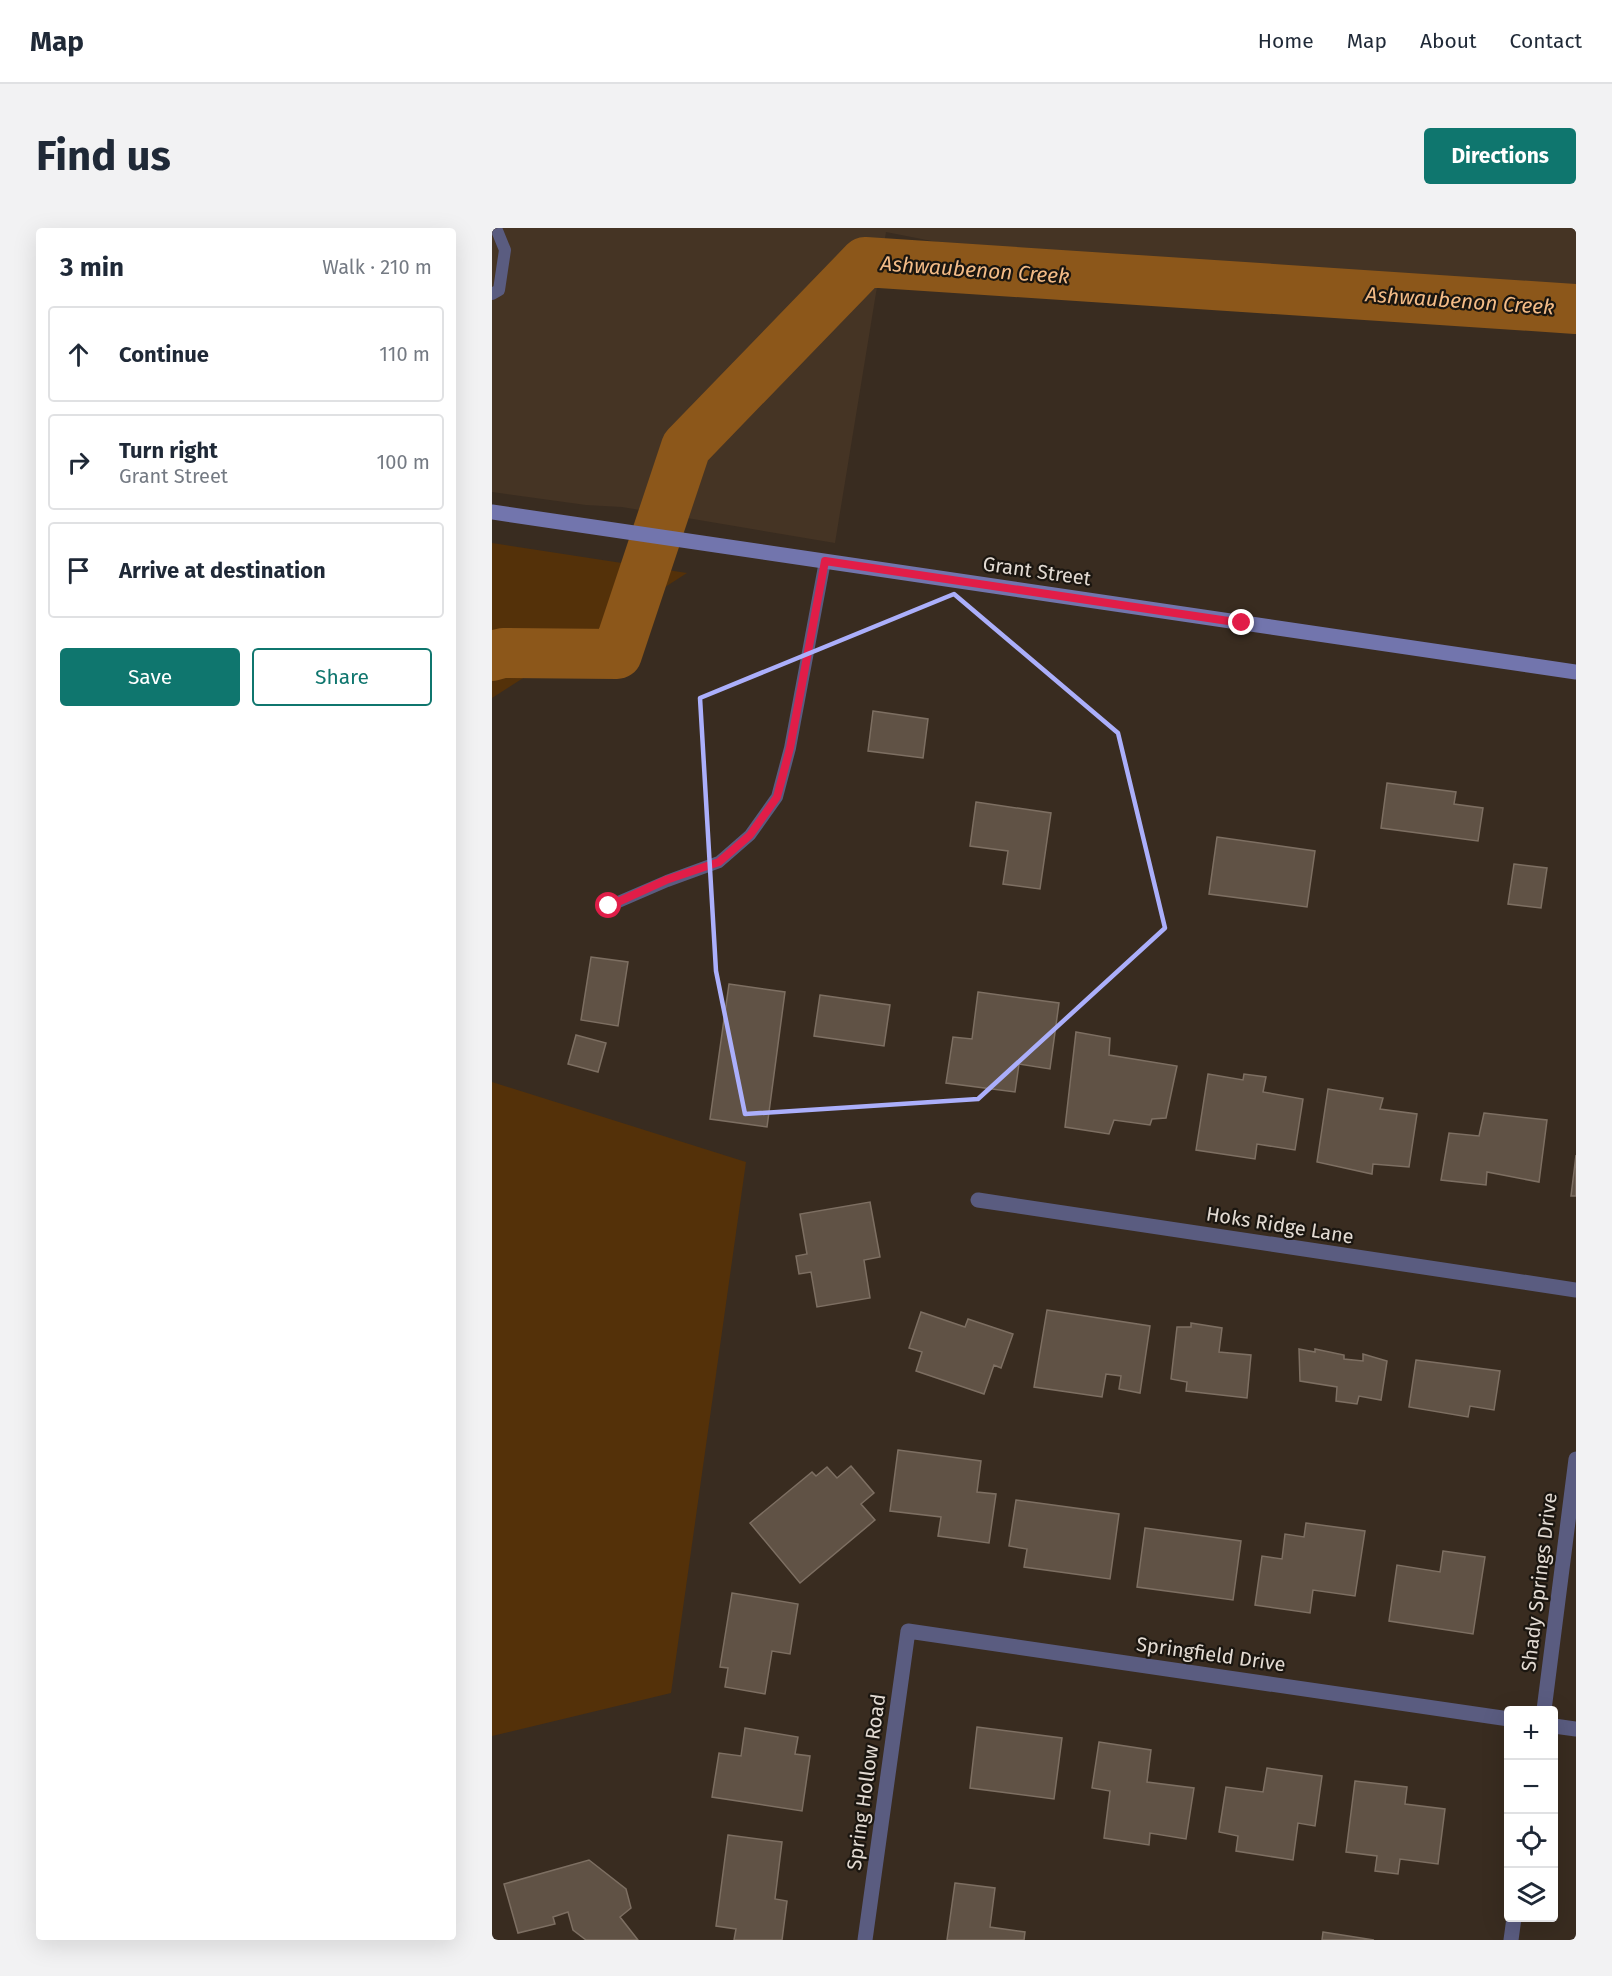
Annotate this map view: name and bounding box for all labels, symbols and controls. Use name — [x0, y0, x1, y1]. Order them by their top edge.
text: Map — [30, 25, 84, 58]
text: Home — [1258, 28, 1314, 54]
text: Map — [1347, 28, 1387, 54]
text: About — [1420, 28, 1477, 54]
text: Contact — [1510, 28, 1582, 54]
button: Directions — [1424, 128, 1576, 184]
text: Find us — [36, 131, 171, 181]
water label: Ashwaubenon Creek — [879, 250, 1070, 290]
text: 3 min — [60, 252, 124, 283]
text: Walk · 210 m — [322, 255, 432, 279]
water label: Ashwaubenon Creek — [1364, 281, 1555, 321]
icon: ahead — [62, 338, 95, 371]
text: Continue — [119, 341, 209, 368]
text: 110 m — [379, 342, 430, 366]
text: Turn right — [119, 437, 218, 464]
icon: right — [62, 446, 95, 479]
text: 100 m — [377, 450, 430, 474]
text: Grant Street — [119, 464, 228, 488]
street label: Grant Street — [981, 552, 1093, 591]
icon: arrive — [62, 554, 95, 587]
text: Arrive at destination — [119, 557, 326, 584]
route end — [1228, 609, 1254, 635]
button: Save — [60, 648, 240, 706]
button: Share — [252, 648, 432, 706]
route start — [595, 892, 621, 918]
street label: Hoks Ridge Lane — [1204, 1201, 1356, 1249]
street label: Shady Springs Drive — [1516, 1491, 1562, 1673]
street label: Springfield Drive — [1135, 1632, 1287, 1676]
street label: Spring Hollow Road — [842, 1692, 890, 1872]
map controls — [1504, 1706, 1558, 1922]
button: + — [1504, 1706, 1558, 1760]
button: − — [1504, 1760, 1558, 1814]
button: locate — [1504, 1814, 1558, 1868]
button: layers — [1504, 1868, 1558, 1922]

